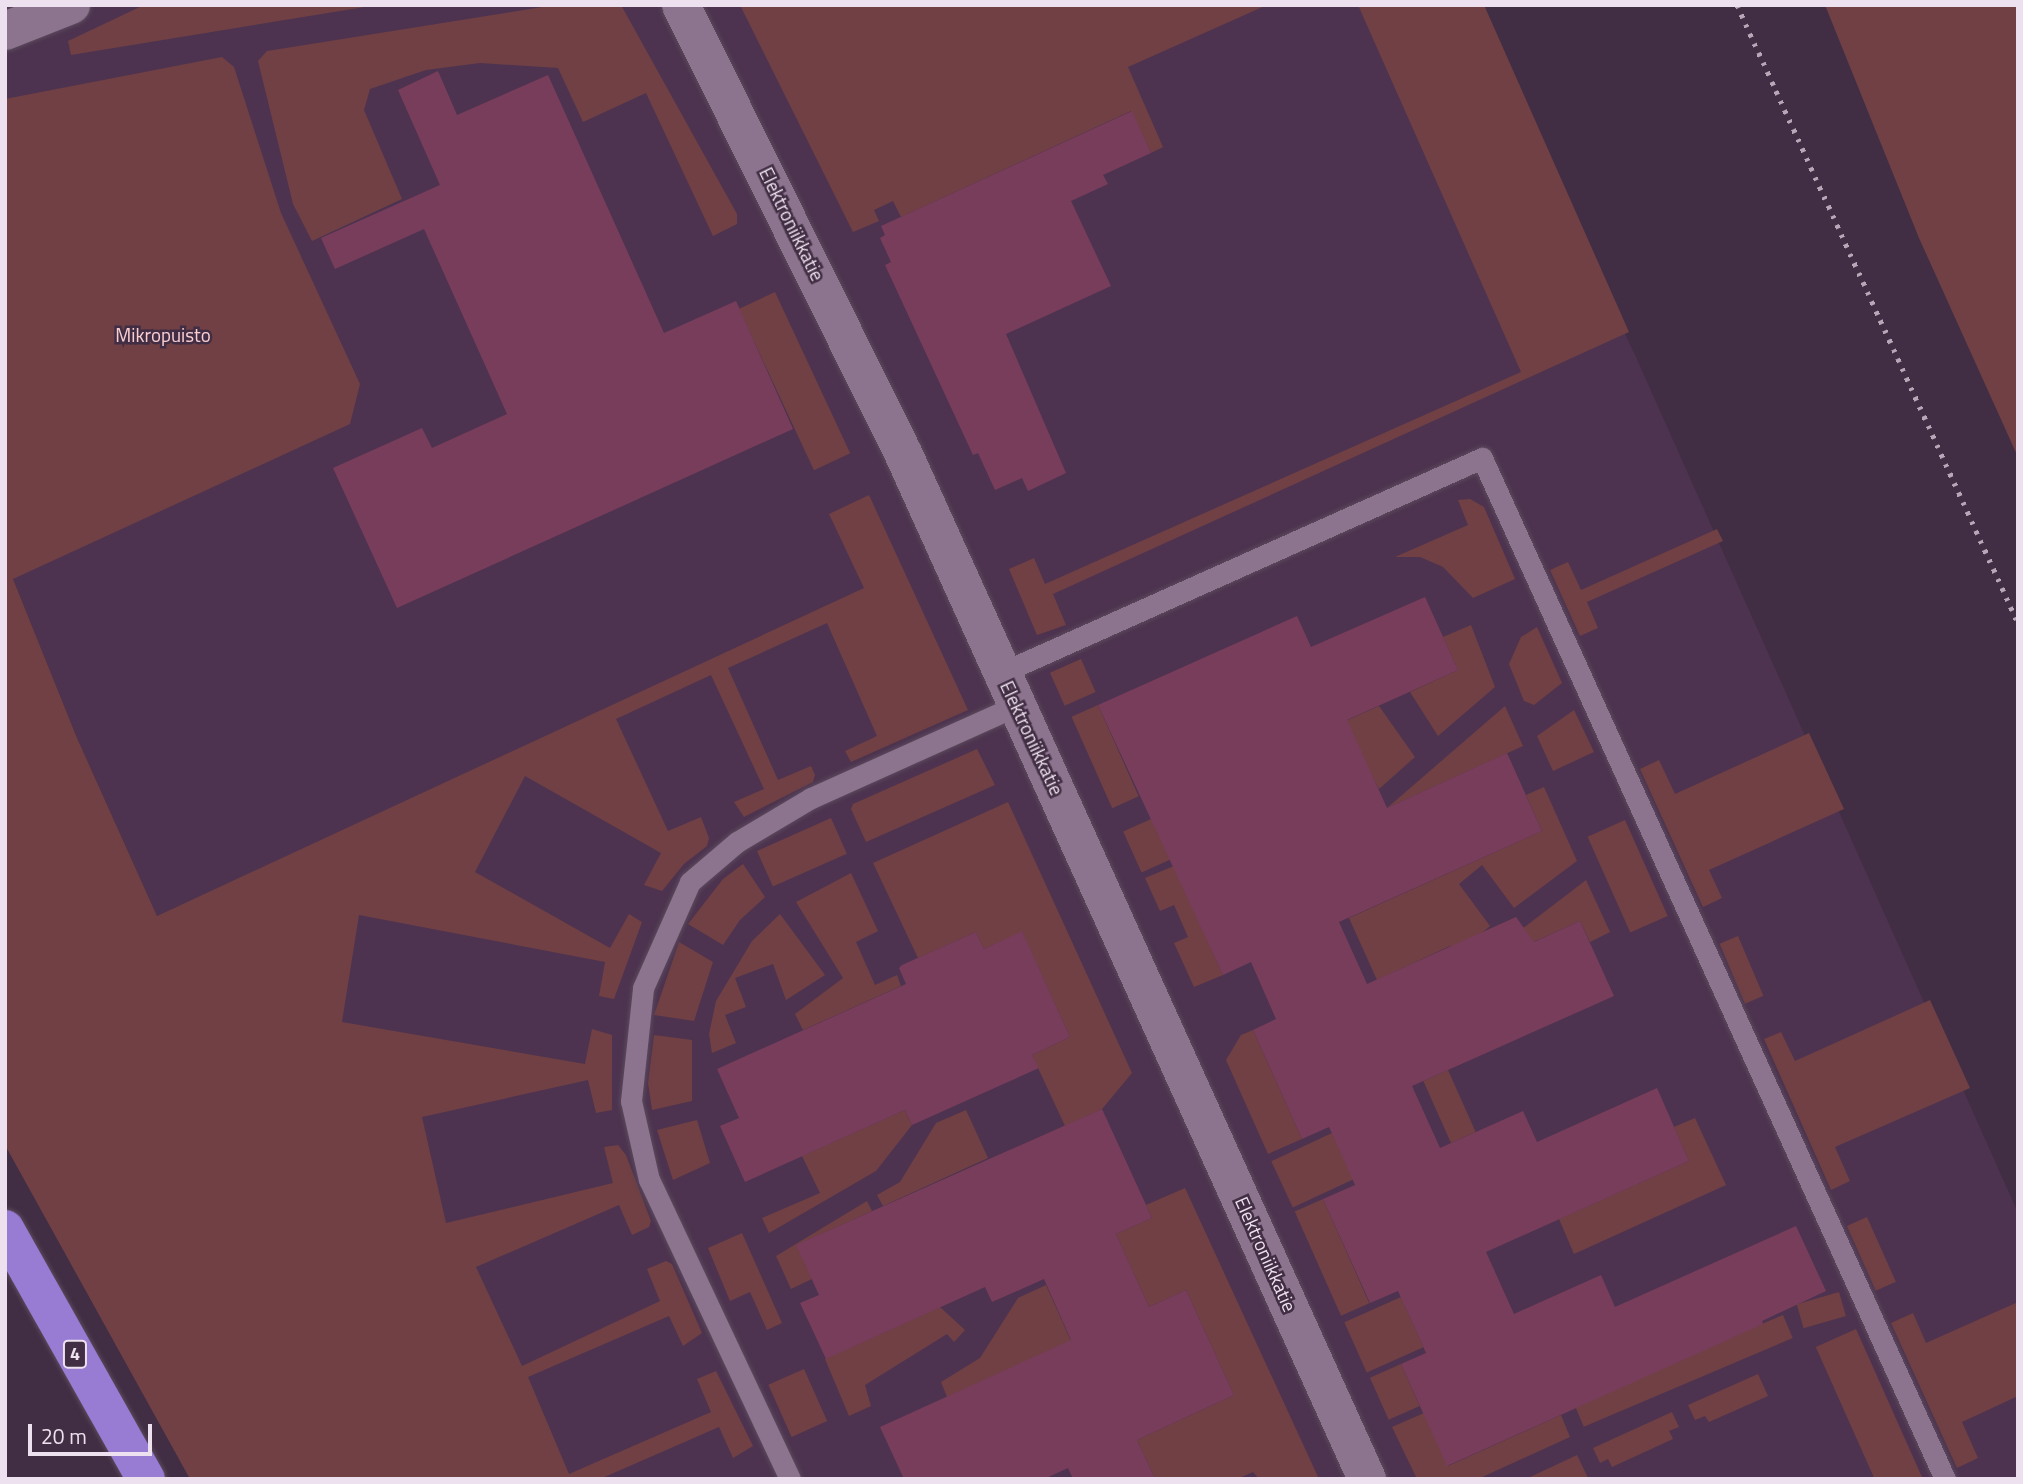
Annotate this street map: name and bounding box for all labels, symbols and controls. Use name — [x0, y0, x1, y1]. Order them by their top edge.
street label: Elektroniikkatie — [755, 164, 829, 284]
park label: Mikropuisto — [115, 324, 211, 346]
street label: Elektroniikkatie — [996, 677, 1068, 799]
street label: Elektroniikkatie — [1231, 1193, 1301, 1315]
road number: 4 — [63, 1339, 87, 1368]
scale bar — [32, 1410, 156, 1454]
text: 20 m — [41, 1420, 87, 1452]

